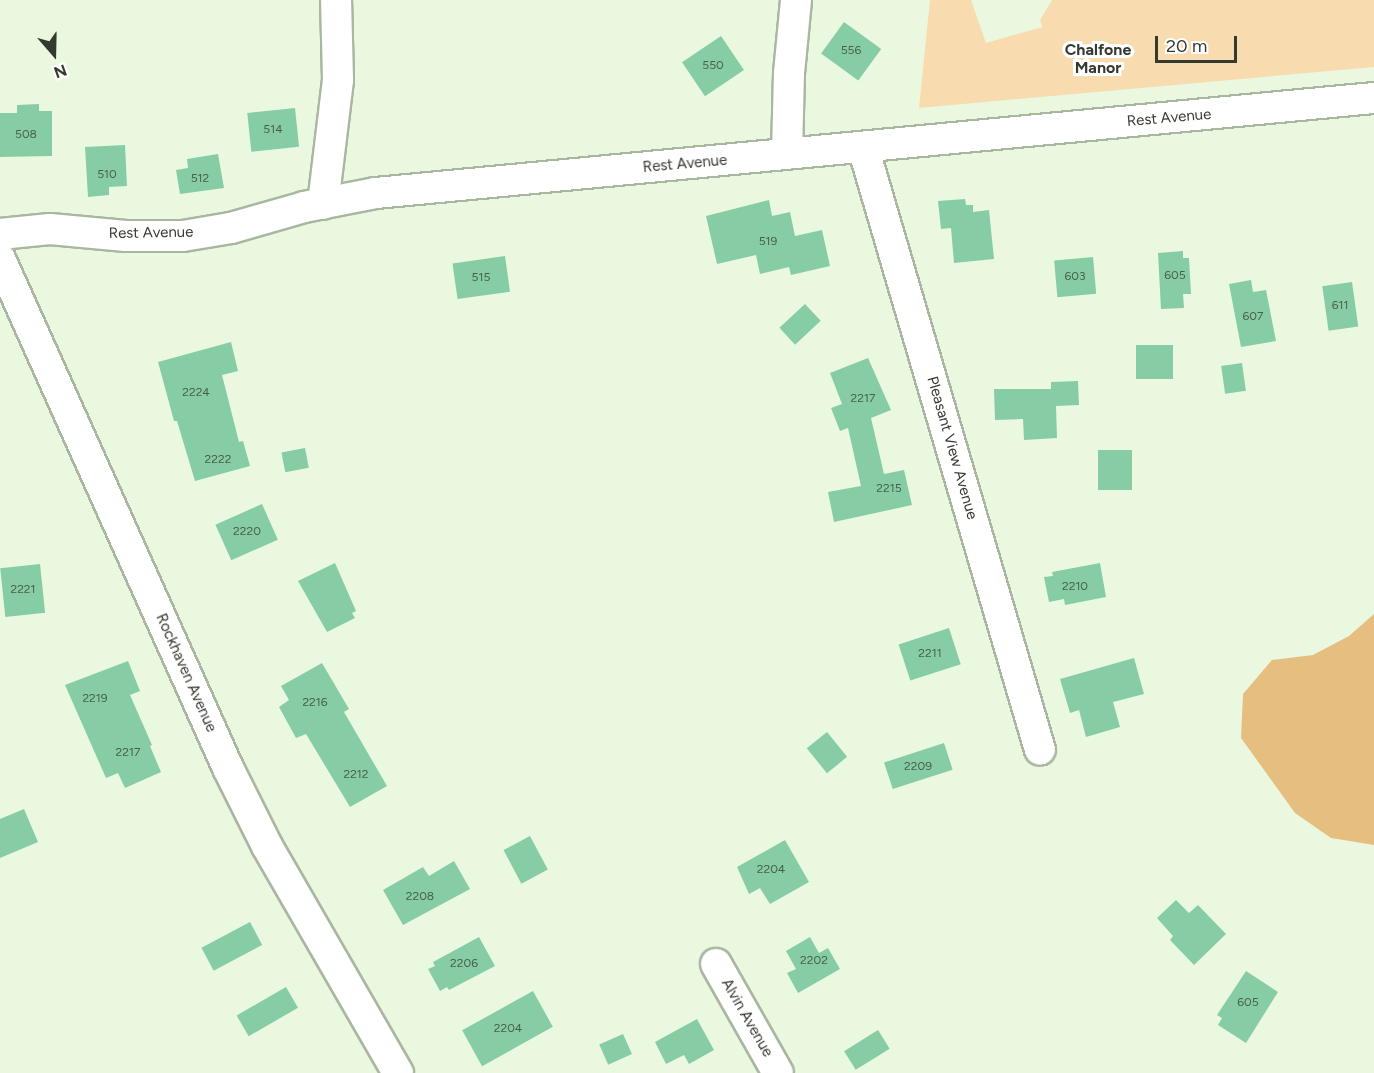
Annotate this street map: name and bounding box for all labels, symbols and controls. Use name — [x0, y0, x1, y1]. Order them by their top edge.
north arrow — [24, 24, 84, 84]
scale bar — [1158, 24, 1240, 62]
text: 20 m — [1166, 35, 1207, 57]
district label: Chalfone Manor — [1065, 40, 1131, 78]
house number: 556 — [841, 44, 861, 58]
house number: 550 — [702, 59, 724, 73]
text: N — [51, 60, 69, 82]
street label: Rest Avenue — [1126, 105, 1212, 131]
house number: 514 — [263, 123, 283, 137]
house number: 508 — [15, 128, 37, 142]
street label: Rest Avenue — [642, 151, 728, 177]
house number: 510 — [97, 168, 117, 182]
house number: 512 — [191, 172, 209, 186]
street label: Rest Avenue — [109, 223, 193, 243]
house number: 519 — [759, 235, 777, 249]
house number: 605 — [1164, 269, 1186, 283]
house number: 603 — [1064, 270, 1086, 284]
house number: 515 — [472, 271, 490, 285]
house number: 611 — [1332, 299, 1348, 313]
house number: 607 — [1243, 310, 1263, 324]
street label: Pleasant View Avenue — [923, 374, 981, 522]
house number: 2224 — [182, 386, 210, 400]
house number: 2217 — [851, 392, 875, 406]
house number: 2222 — [205, 453, 231, 467]
house number: 2215 — [876, 482, 902, 496]
house number: 2220 — [233, 525, 261, 539]
house number: 2210 — [1062, 580, 1088, 594]
house number: 2221 — [10, 583, 36, 597]
street label: Rockhaven Avenue — [152, 611, 220, 735]
house number: 2211 — [918, 647, 942, 661]
house number: 2219 — [82, 692, 108, 706]
house number: 2216 — [302, 696, 328, 710]
house number: 2217 — [116, 746, 140, 760]
house number: 2209 — [904, 760, 932, 774]
house number: 2212 — [343, 768, 369, 782]
house number: 2204 — [757, 863, 785, 877]
house number: 2208 — [406, 890, 434, 904]
house number: 2202 — [800, 954, 828, 968]
house number: 2206 — [450, 957, 478, 971]
street label: Alvin Avenue — [717, 976, 777, 1060]
house number: 605 — [1237, 996, 1259, 1010]
house number: 2204 — [494, 1022, 522, 1036]

